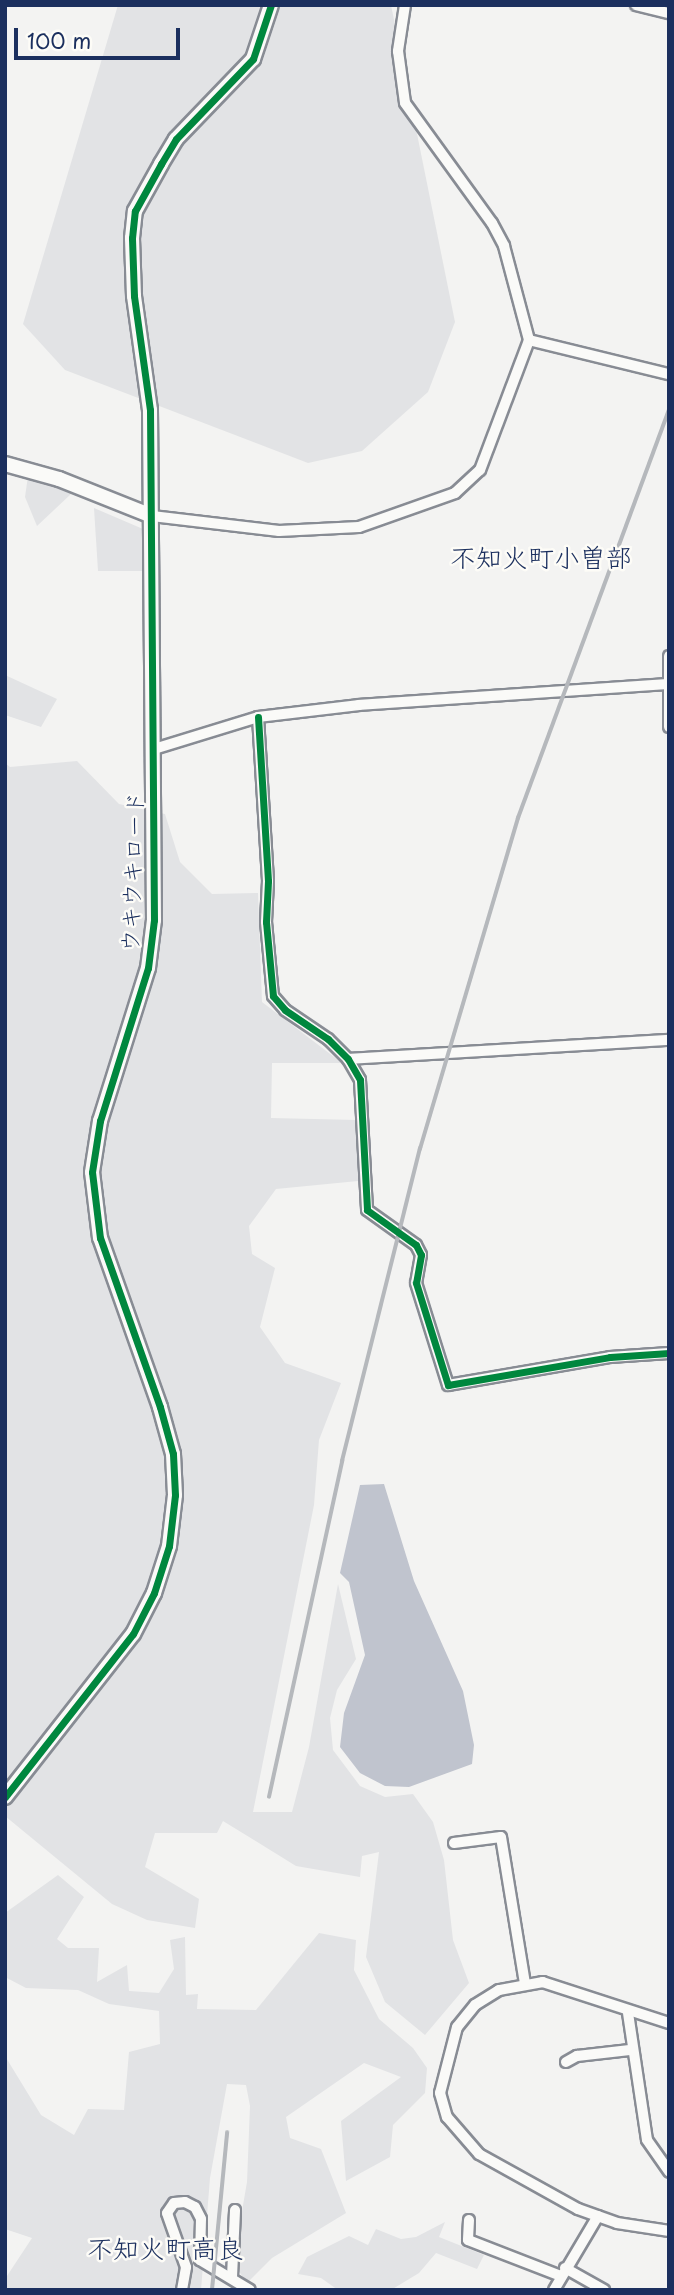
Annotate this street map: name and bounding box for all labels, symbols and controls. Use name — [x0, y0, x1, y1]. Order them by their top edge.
scale bar — [18, 14, 184, 58]
text: 100 m — [27, 24, 91, 56]
district label: 不知火町小曽部 — [450, 541, 632, 573]
street label: ウキウキロード — [115, 791, 149, 953]
district label: 不知火町高良 — [87, 2232, 243, 2264]

